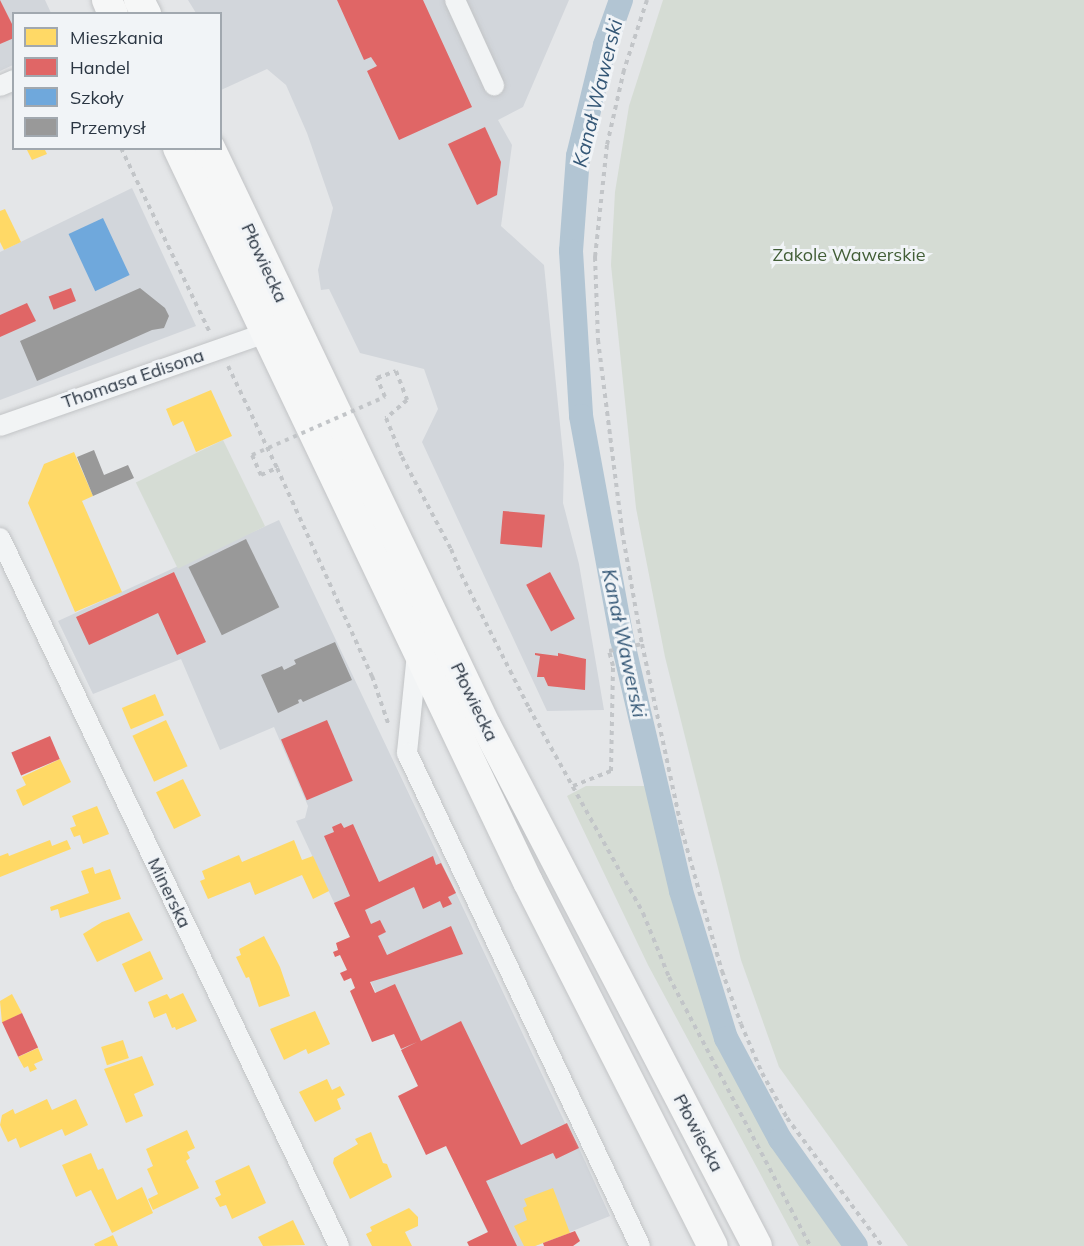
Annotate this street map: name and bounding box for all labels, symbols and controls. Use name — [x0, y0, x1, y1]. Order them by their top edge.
legend — [12, 12, 222, 150]
water label: Kanał Wawerski — [567, 17, 627, 169]
text: Mieszkania — [70, 26, 163, 49]
text: Handel — [70, 56, 130, 79]
text: Szkoły — [70, 86, 124, 109]
text: Przemysł — [70, 116, 145, 139]
street label: Płowiecka — [236, 220, 292, 306]
park label: Zakole Wawerskie — [772, 244, 926, 266]
street label: Thomasa Edisona — [59, 345, 207, 413]
water label: Kanał Wawerski — [597, 566, 653, 720]
street label: Płowiecka — [446, 659, 502, 745]
street label: Minerska — [143, 854, 195, 932]
street label: Płowiecka — [669, 1091, 727, 1175]

